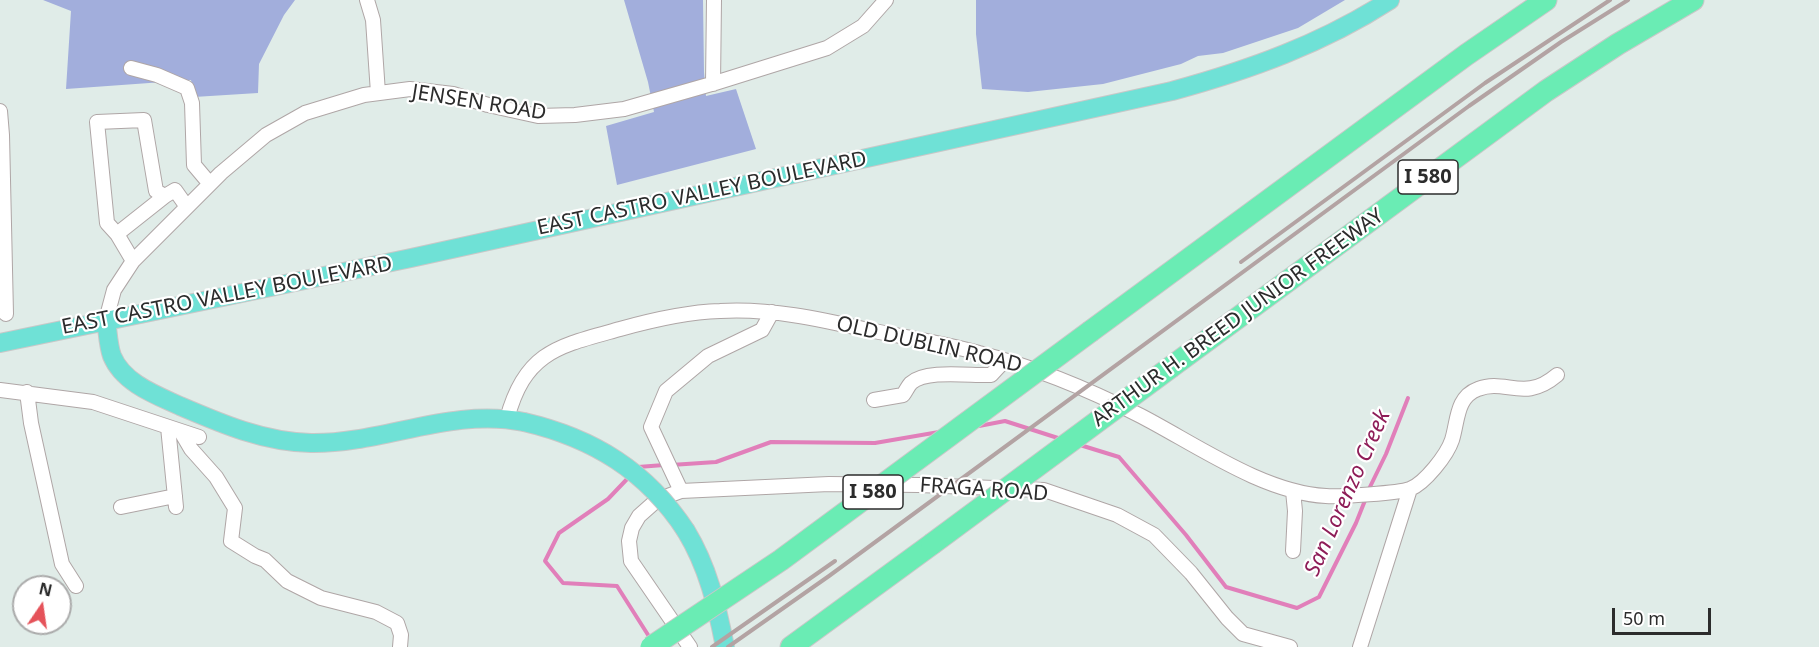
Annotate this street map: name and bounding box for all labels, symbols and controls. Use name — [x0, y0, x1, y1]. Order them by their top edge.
street label: JENSEN ROAD — [410, 80, 548, 126]
street label: EAST CASTRO VALLEY BOULEVARD — [535, 147, 869, 241]
road number: I 580 — [1398, 160, 1458, 194]
street label: ARTHUR H. BREED JUNIOR FREEWAY — [1087, 204, 1389, 432]
street label: EAST CASTRO VALLEY BOULEVARD — [59, 252, 395, 340]
street label: OLD DUBLIN ROAD — [834, 311, 1024, 379]
water label: San Lorenzo Creek — [1300, 406, 1396, 580]
street label: FRAGA ROAD — [919, 473, 1049, 507]
road number: I 580 — [843, 475, 903, 509]
north arrow — [12, 575, 72, 635]
text: N — [37, 577, 54, 602]
scale bar — [1615, 596, 1714, 634]
text: 50 m — [1623, 606, 1665, 630]

